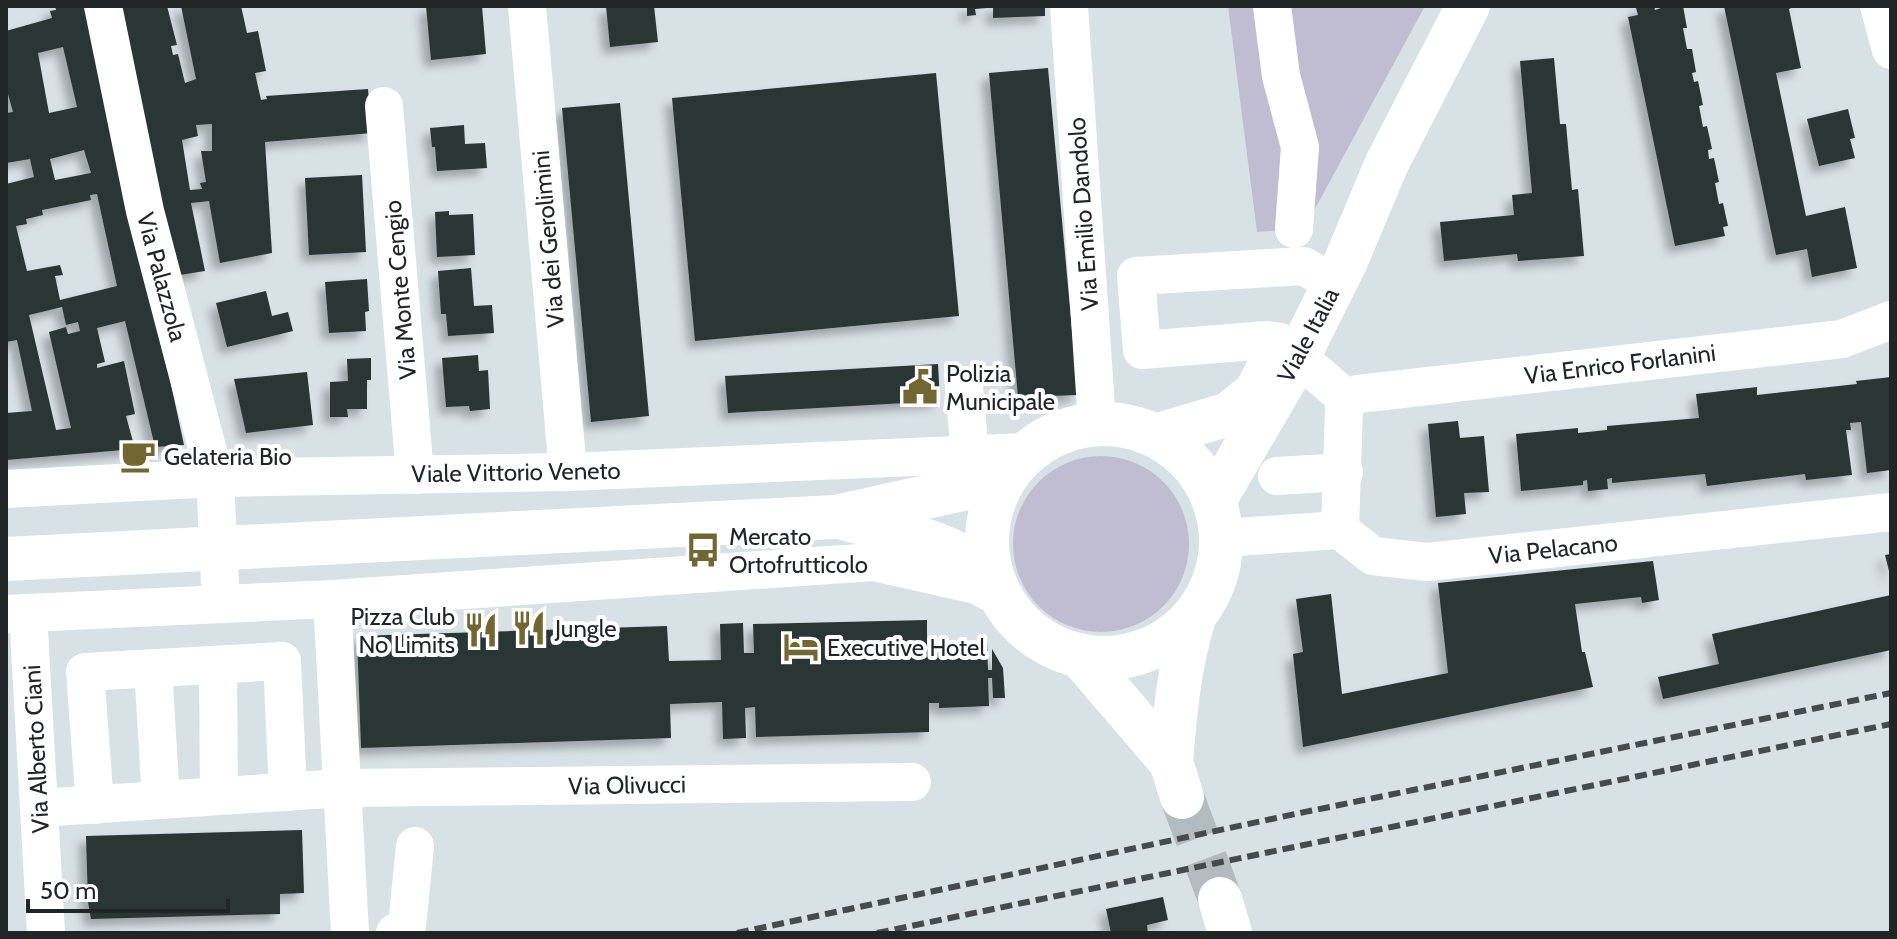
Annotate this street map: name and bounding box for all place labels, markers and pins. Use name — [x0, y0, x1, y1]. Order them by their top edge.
place label: Polizia Municipale — [946, 359, 1055, 416]
public building icon: Polizia Municipale — [901, 368, 939, 406]
cafe icon: Gelateria Bio — [119, 437, 157, 475]
place label: Gelateria Bio — [164, 442, 292, 471]
place label: Mercato Ortofrutticolo — [729, 522, 868, 579]
bus stop icon: Mercato Ortofrutticolo — [684, 531, 722, 569]
place label: Pizza Club No Limits — [350, 602, 455, 659]
restaurant icon: Jungle — [510, 609, 548, 647]
restaurant icon: Pizza Club No Limits — [462, 611, 500, 649]
place label: Jungle — [554, 614, 617, 643]
hotel icon: Executive Hotel — [782, 628, 820, 666]
place label: Executive Hotel — [827, 633, 985, 662]

